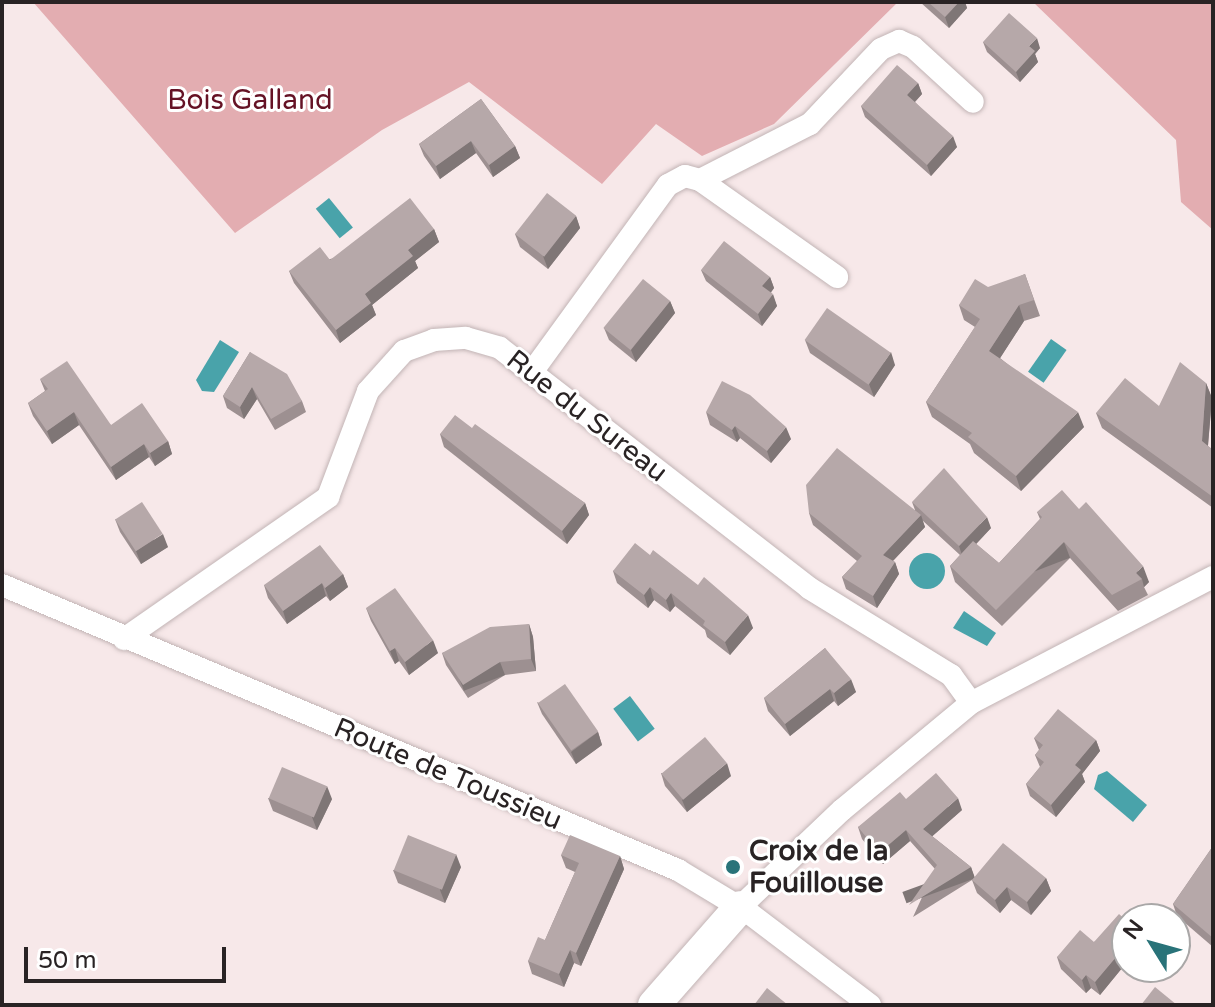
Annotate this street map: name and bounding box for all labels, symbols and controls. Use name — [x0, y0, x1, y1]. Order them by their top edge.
park label: Bois Galland — [167, 83, 333, 117]
street label: Rue du Sureau — [500, 343, 674, 489]
street label: Route de Toussieu — [329, 711, 567, 837]
place label: Croix de la Fouillouse — [749, 834, 888, 900]
marker: Croix de la Fouillouse — [724, 858, 742, 876]
north arrow — [1111, 903, 1191, 983]
text: N — [1118, 915, 1149, 945]
scale bar — [28, 931, 230, 981]
text: 50 m — [38, 946, 96, 975]

